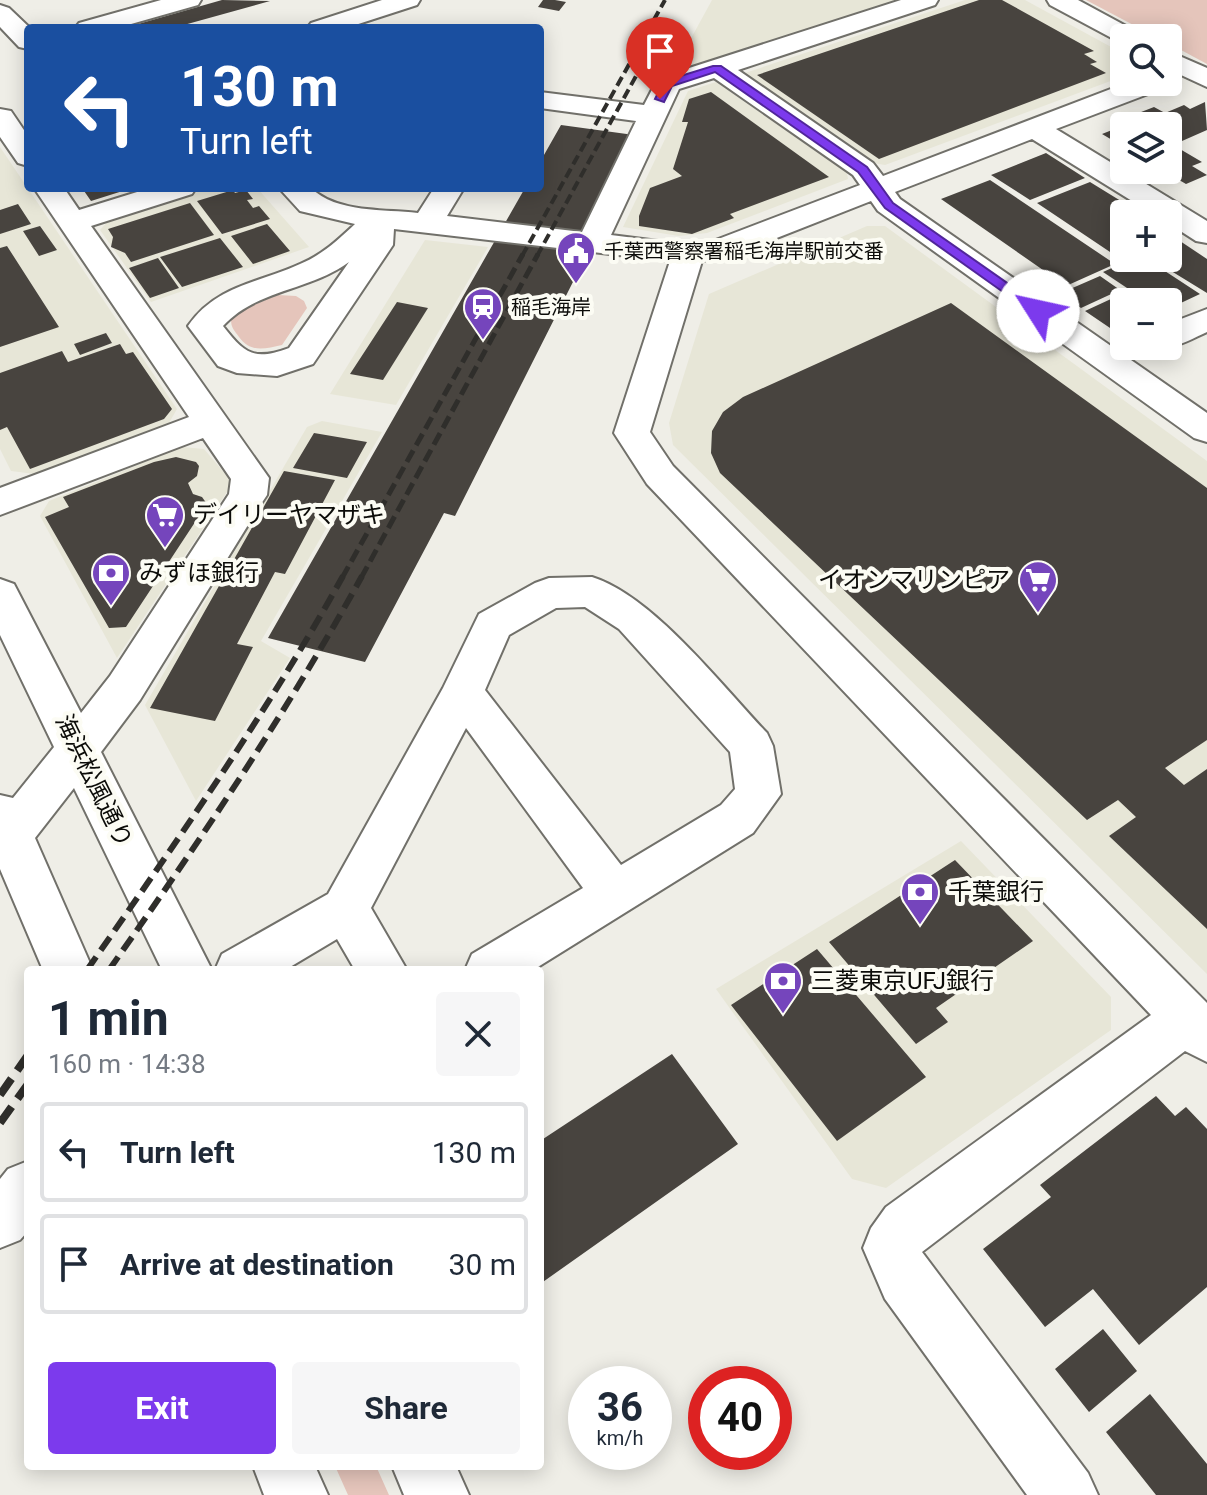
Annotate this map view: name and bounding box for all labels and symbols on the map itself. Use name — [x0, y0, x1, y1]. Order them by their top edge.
pin — [626, 17, 694, 99]
public building icon: 千葉西警察署稲毛海岸駅前交番 — [555, 230, 597, 285]
place label: 千葉西警察署稲毛海岸駅前交番 — [604, 239, 884, 263]
position arrow — [996, 269, 1080, 353]
station icon: 稲毛海岸 — [462, 286, 504, 341]
place label: 稲毛海岸 — [511, 295, 591, 319]
supermarket icon: デイリーヤマザキ — [144, 494, 186, 549]
place label: デイリーヤマザキ — [193, 501, 385, 529]
bank icon: みずほ銀行 — [90, 552, 132, 607]
place label: みずほ銀行 — [139, 559, 259, 587]
supermarket icon: イオンマリンピア — [1017, 559, 1059, 614]
place label: イオンマリンピア — [818, 566, 1010, 594]
street label: 海浜松風通り — [50, 710, 138, 852]
bank icon: 千葉銀行 — [899, 871, 941, 926]
place label: 千葉銀行 — [948, 878, 1044, 906]
bank icon: 三菱東京UFJ銀行 — [762, 960, 804, 1015]
place label: 三菱東京UFJ銀行 — [811, 967, 994, 995]
speed limit sign: 40 — [688, 1366, 792, 1470]

